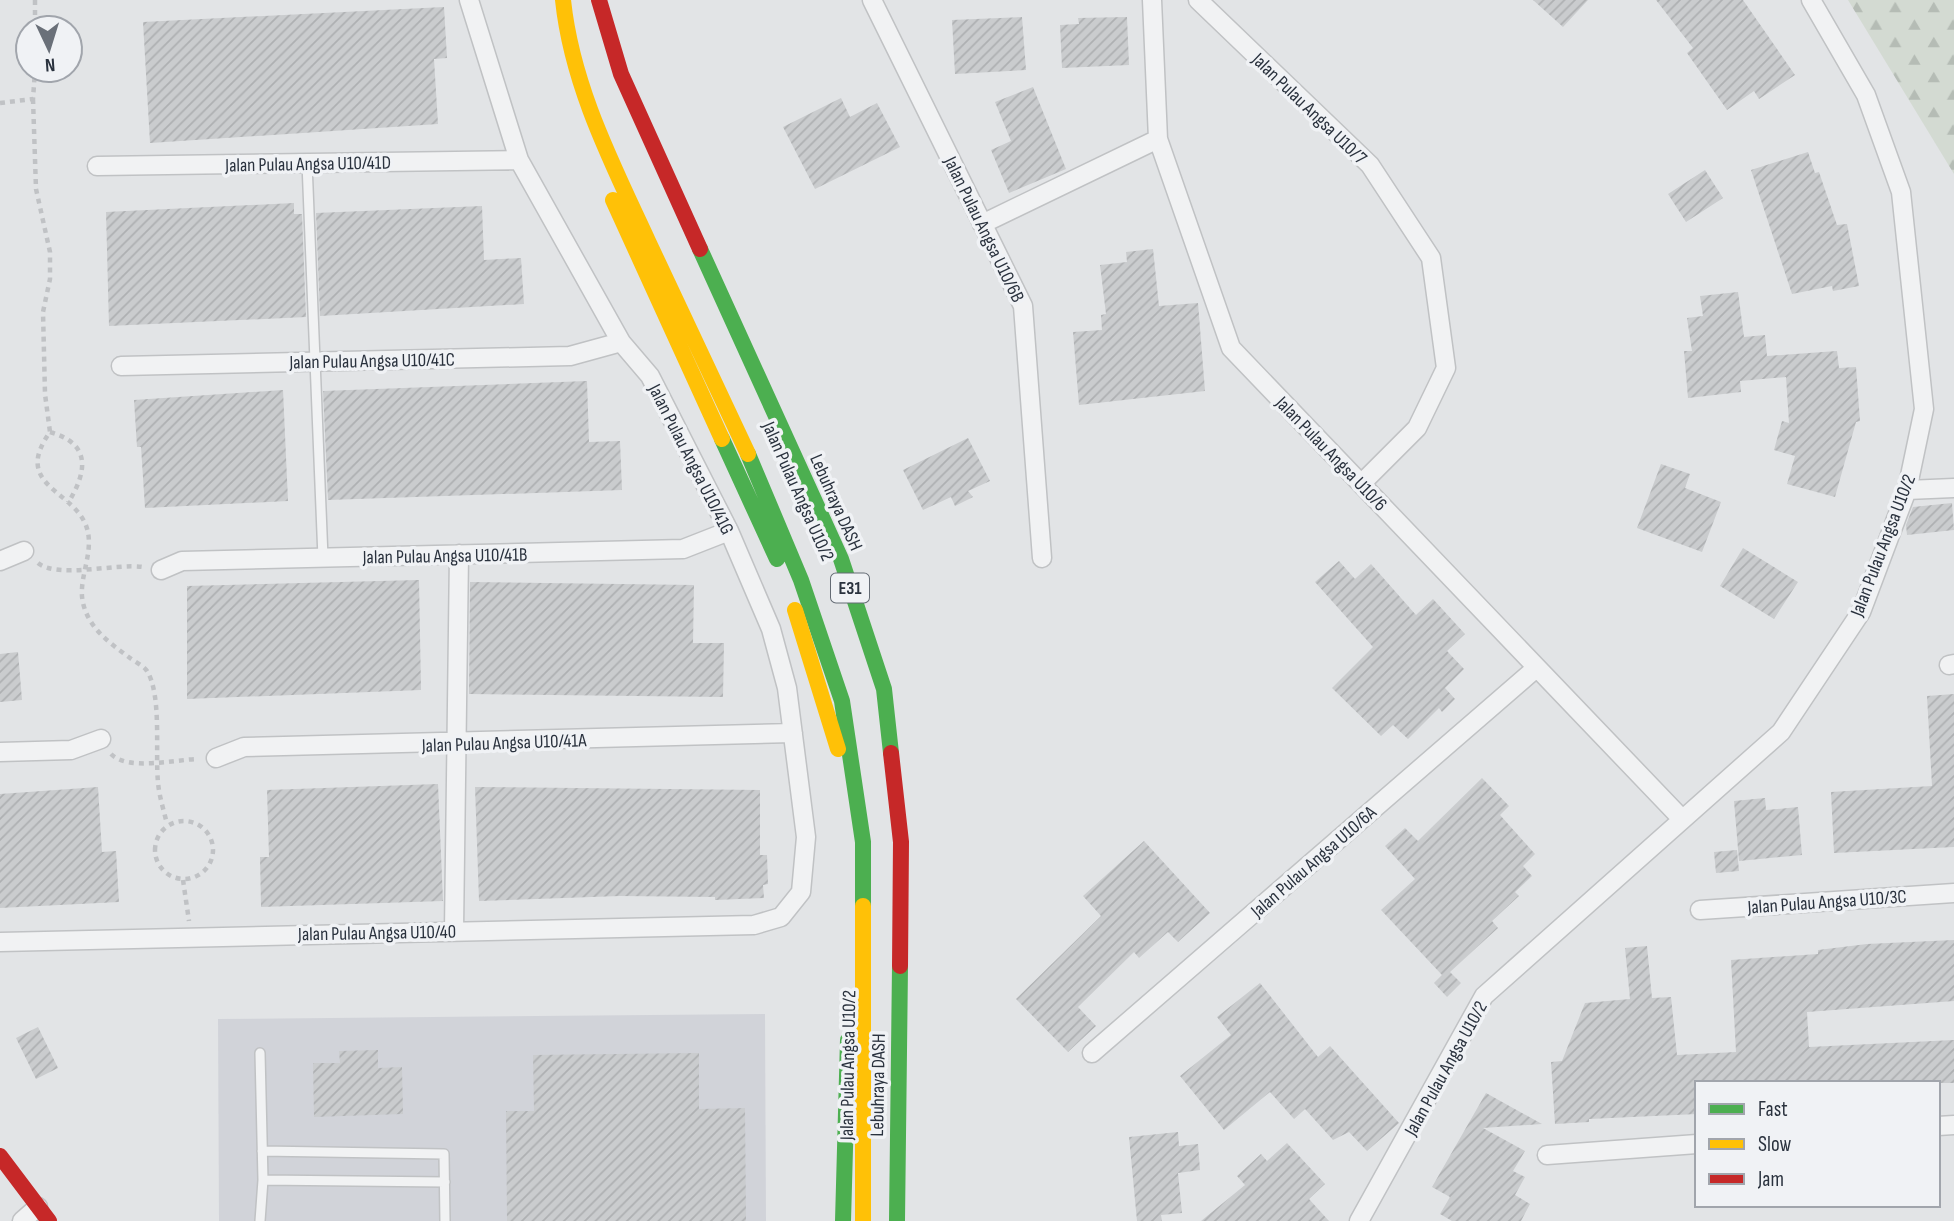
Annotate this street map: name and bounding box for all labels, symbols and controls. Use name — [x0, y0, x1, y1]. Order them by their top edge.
north arrow — [14, 14, 84, 84]
street label: Jalan Pulau Angsa U10/7 — [1246, 48, 1371, 170]
text: N — [44, 53, 56, 76]
street label: Jalan Pulau Angsa U10/41D — [224, 152, 391, 177]
street label: Jalan Pulau Angsa U10/6B — [938, 152, 1029, 306]
street label: Jalan Pulau Angsa U10/41C — [288, 349, 455, 374]
street label: Jalan Pulau Angsa U10/41G — [642, 380, 739, 539]
street label: Jalan Pulau Angsa U10/6 — [1270, 391, 1392, 516]
street label: Jalan Pulau Angsa U10/2 — [756, 417, 839, 565]
street label: Lebuhraya DASH — [804, 451, 867, 554]
street label: Jalan Pulau Angsa U10/2 — [1845, 471, 1921, 621]
street label: Jalan Pulau Angsa U10/41B — [361, 544, 528, 569]
road number: E31 — [831, 574, 869, 602]
street label: Jalan Pulau Angsa U10/41A — [420, 729, 588, 758]
street label: Jalan Pulau Angsa U10/6A — [1246, 801, 1382, 924]
street label: Jalan Pulau Angsa U10/3C — [1746, 885, 1907, 920]
street label: Jalan Pulau Angsa U10/40 — [297, 921, 456, 946]
street label: Jalan Pulau Angsa U10/2 — [836, 990, 861, 1141]
street label: Jalan Pulau Angsa U10/2 — [1399, 997, 1493, 1141]
street label: Lebuhraya DASH — [866, 1033, 891, 1137]
legend — [1695, 1081, 1940, 1207]
text: Fast — [1758, 1097, 1788, 1122]
text: Slow — [1758, 1132, 1792, 1157]
text: Jam — [1757, 1167, 1784, 1192]

